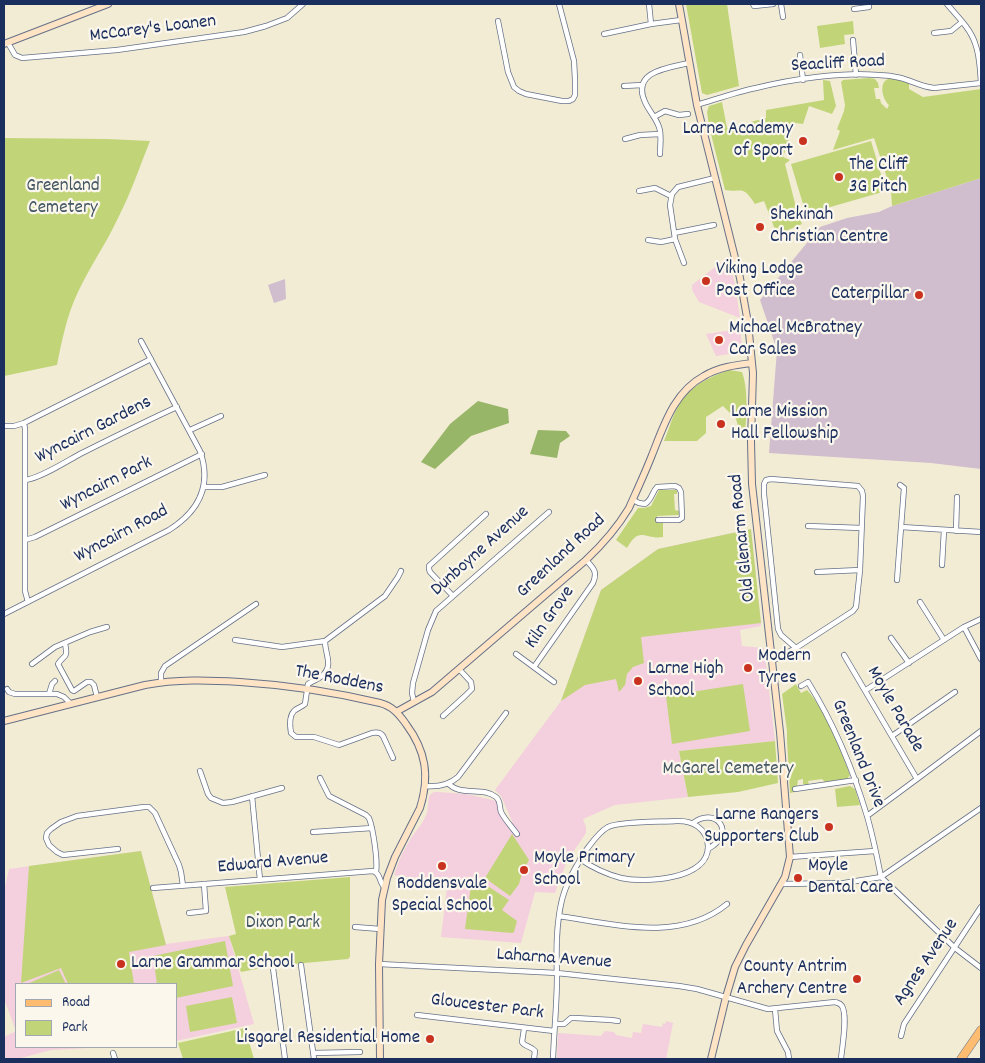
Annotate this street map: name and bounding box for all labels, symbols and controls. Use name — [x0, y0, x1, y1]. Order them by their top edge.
street label: McCarey's Loanen — [88, 11, 218, 49]
street label: Seacliff Road — [790, 51, 886, 79]
place label: Larne Academy of Sport — [683, 119, 793, 163]
marker: Larne Academy of Sport — [797, 135, 809, 147]
place label: The Cliff 3G Pitch — [849, 155, 908, 199]
marker: The Cliff 3G Pitch — [833, 171, 845, 183]
park label: Greenland Cemetery — [26, 176, 100, 220]
place label: Shekinah Christian Centre — [770, 205, 888, 249]
marker: Shekinah Christian Centre — [754, 221, 766, 233]
place label: Viking Lodge Post Office — [716, 259, 803, 303]
marker: Viking Lodge Post Office — [700, 275, 712, 287]
place label: Caterpillar — [831, 284, 909, 306]
marker: Caterpillar — [913, 289, 925, 301]
place label: Michael McBratney Car Sales — [729, 318, 862, 362]
marker: Michael McBratney Car Sales — [713, 334, 725, 346]
street label: Wyncairn Gardens — [32, 392, 156, 470]
place label: Larne Mission Hall Fellowship — [731, 402, 839, 446]
marker: Larne Mission Hall Fellowship — [715, 418, 727, 430]
street label: Wyncairn Park — [57, 452, 157, 518]
street label: Old Glenarm Road — [726, 473, 762, 603]
street label: Wyncairn Road — [71, 501, 173, 569]
street label: Dunboyne Avenue — [427, 502, 535, 602]
street label: Greenland Road — [513, 510, 611, 604]
street label: Kiln Grove — [521, 582, 581, 654]
place label: Modern Tyres — [758, 646, 811, 690]
place label: Larne High School — [648, 659, 723, 703]
street label: The Roddens — [293, 661, 385, 701]
marker: Modern Tyres — [742, 662, 754, 674]
street label: Moyle Parade — [860, 663, 928, 757]
marker: Larne High School — [632, 675, 644, 687]
street label: Greenland Drive — [825, 697, 889, 811]
park label: McGarel Cemetery — [663, 759, 793, 781]
place label: Larne Rangers Supporters Club — [704, 805, 819, 849]
marker: Larne Rangers Supporters Club — [823, 821, 835, 833]
street label: Edward Avenue — [217, 848, 329, 880]
place label: Moyle Primary School — [534, 848, 634, 892]
place label: Moyle Dental Care — [808, 856, 893, 900]
marker: Roddensvale Special School — [436, 860, 448, 872]
marker: Moyle Primary School — [518, 864, 530, 876]
marker: Moyle Dental Care — [792, 872, 804, 884]
place label: Roddensvale Special School — [392, 874, 492, 918]
park label: Dixon Park — [246, 913, 320, 935]
street label: Agnes Avenue — [890, 915, 964, 1011]
street label: Laharna Avenue — [496, 945, 612, 975]
place label: Larne Grammar School — [131, 953, 294, 975]
place label: County Antrim Archery Centre — [737, 957, 847, 1001]
marker: Larne Grammar School — [115, 958, 127, 970]
marker: County Antrim Archery Centre — [851, 973, 863, 985]
legend — [15, 983, 178, 1048]
street label: Gloucester Park — [429, 990, 545, 1026]
text: Road — [62, 992, 90, 1014]
text: Park — [62, 1017, 88, 1039]
place label: Lisgarel Residential Home — [236, 1028, 420, 1050]
marker: Lisgarel Residential Home — [424, 1033, 436, 1045]

